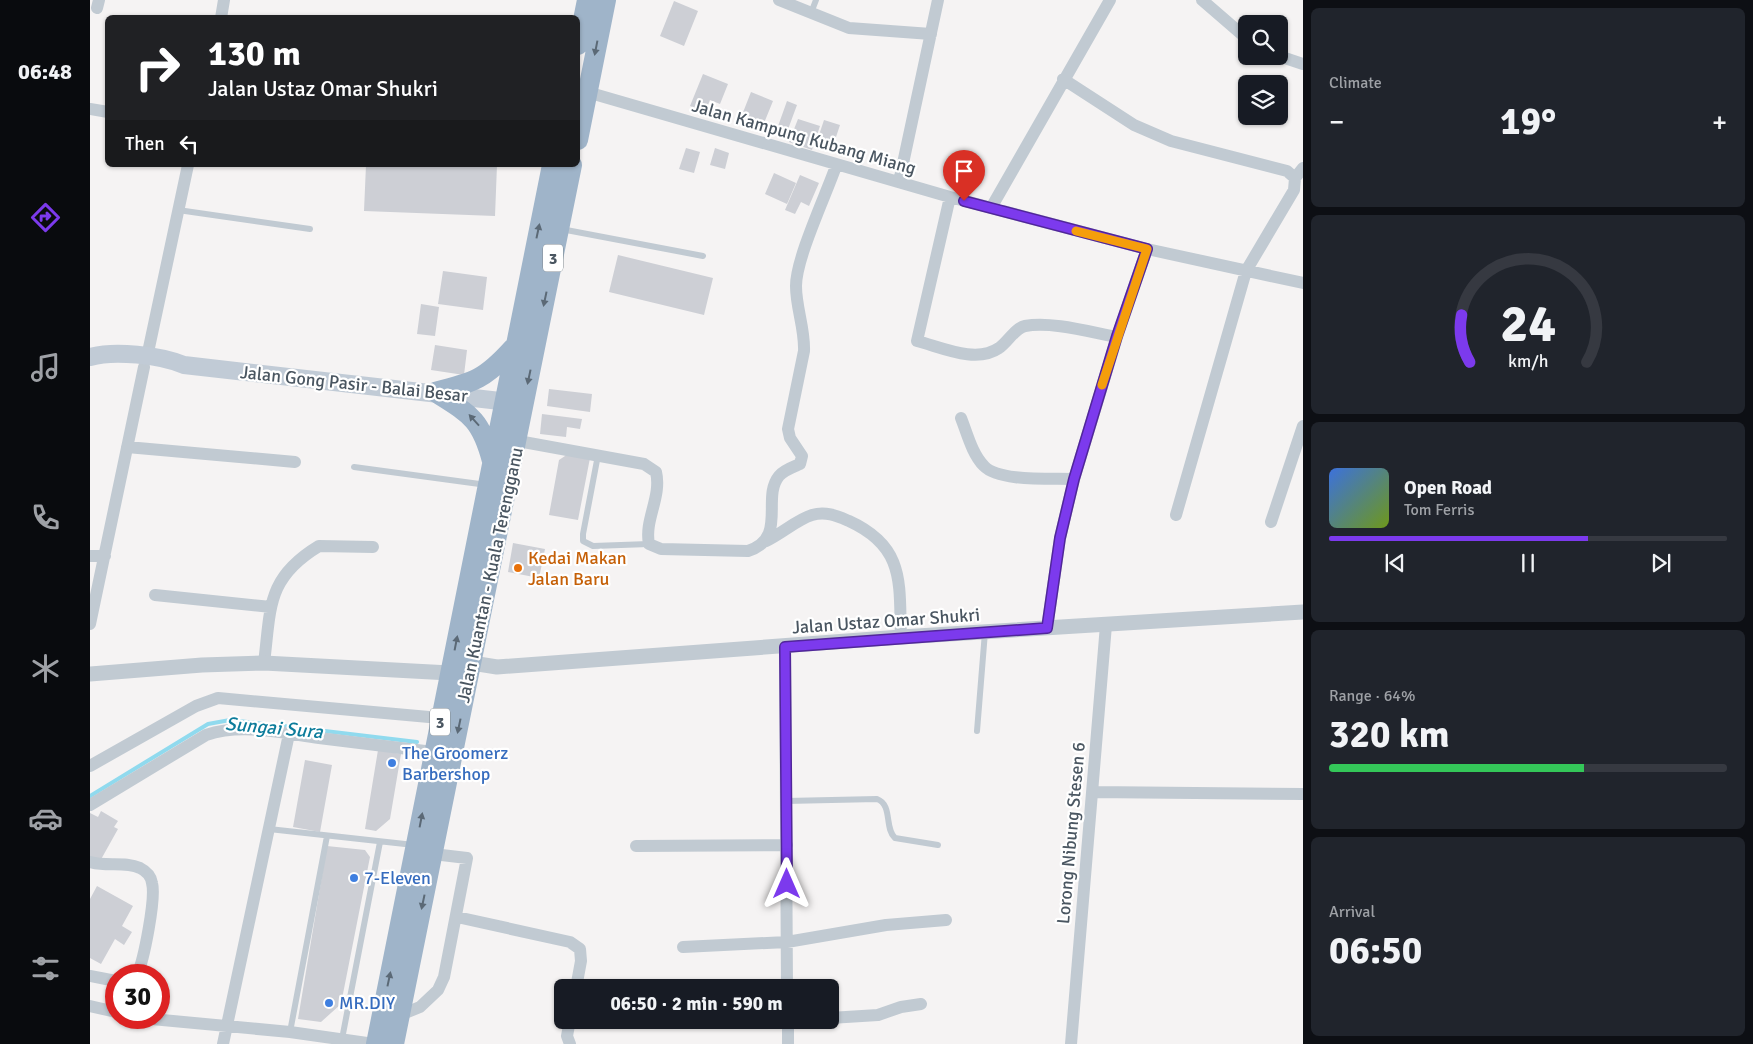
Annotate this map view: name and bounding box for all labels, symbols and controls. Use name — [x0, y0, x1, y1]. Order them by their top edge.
map controls — [1238, 15, 1288, 125]
button: search — [1238, 15, 1288, 65]
text: 130 m — [208, 32, 301, 75]
icon: right — [125, 35, 190, 100]
one-way arrow — [592, 40, 600, 55]
text: 06:48 — [18, 58, 72, 85]
text: Climate — [1329, 73, 1382, 93]
text: Jalan Ustaz Omar Shukri — [208, 75, 438, 102]
button: layers — [1238, 75, 1288, 125]
street label: Jalan Kampung Kubang Miang — [690, 94, 918, 180]
text: 19° — [1500, 98, 1556, 145]
text: − — [1329, 105, 1344, 139]
text: + — [1712, 105, 1727, 139]
icon: left — [175, 130, 203, 158]
text: Then — [125, 132, 165, 156]
pin — [943, 150, 985, 201]
icon: arrive — [950, 157, 978, 185]
icon: directions — [28, 200, 63, 235]
one-way arrow — [535, 222, 543, 238]
road number: 3 — [543, 244, 563, 272]
one-way arrow — [541, 291, 549, 306]
text: 24 — [1500, 292, 1556, 356]
icon: music — [28, 350, 63, 385]
text: km/h — [1508, 350, 1548, 372]
street label: Jalan Gong Pasir - Balai Besar — [239, 361, 469, 407]
one-way arrow — [525, 370, 533, 385]
one-way arrow — [468, 415, 480, 427]
street label: Jalan Kuantan - Kuala Terengganu — [452, 445, 528, 705]
text: Open Road — [1404, 476, 1492, 500]
icon: phone — [28, 500, 63, 535]
text: Tom Ferris — [1404, 500, 1474, 520]
place label: Kedai Makan Jalan Baru — [528, 547, 627, 590]
icon: previous — [1381, 549, 1409, 577]
icon: pause — [1514, 549, 1542, 577]
icon: next — [1647, 549, 1675, 577]
marker: Kedai Makan Jalan Baru — [512, 562, 524, 574]
street label: Jalan Ustaz Omar Shukri — [791, 603, 981, 639]
one-way arrow — [452, 635, 460, 651]
icon: climate — [28, 651, 63, 686]
text: Range · 64% — [1329, 686, 1415, 706]
road number: 3 — [430, 709, 450, 736]
text: 320 km — [1329, 711, 1450, 758]
water label: Sungai Sura — [224, 712, 325, 744]
one-way arrow — [455, 718, 463, 734]
street label: Lorong Nibung Stesen 6 — [1052, 741, 1090, 925]
place label: The Groomerz Barbershop — [402, 742, 508, 785]
marker: The Groomerz Barbershop — [386, 757, 398, 769]
icon: car — [28, 801, 63, 836]
one-way arrow — [417, 811, 425, 827]
position arrow — [760, 857, 812, 909]
place label: 7-Eleven — [364, 867, 431, 889]
marker: 7-Eleven — [348, 872, 360, 884]
one-way arrow — [419, 894, 427, 910]
text: Arrival — [1329, 902, 1375, 922]
text: 06:50 — [1329, 927, 1422, 974]
icon: filters — [28, 951, 63, 986]
speed limit sign: 30 — [105, 964, 170, 1029]
one-way arrow — [385, 972, 393, 987]
place label: MR.DIY — [339, 992, 395, 1014]
text: 06:50 · 2 min · 590 m — [610, 992, 783, 1016]
marker: MR.DIY — [323, 997, 335, 1009]

